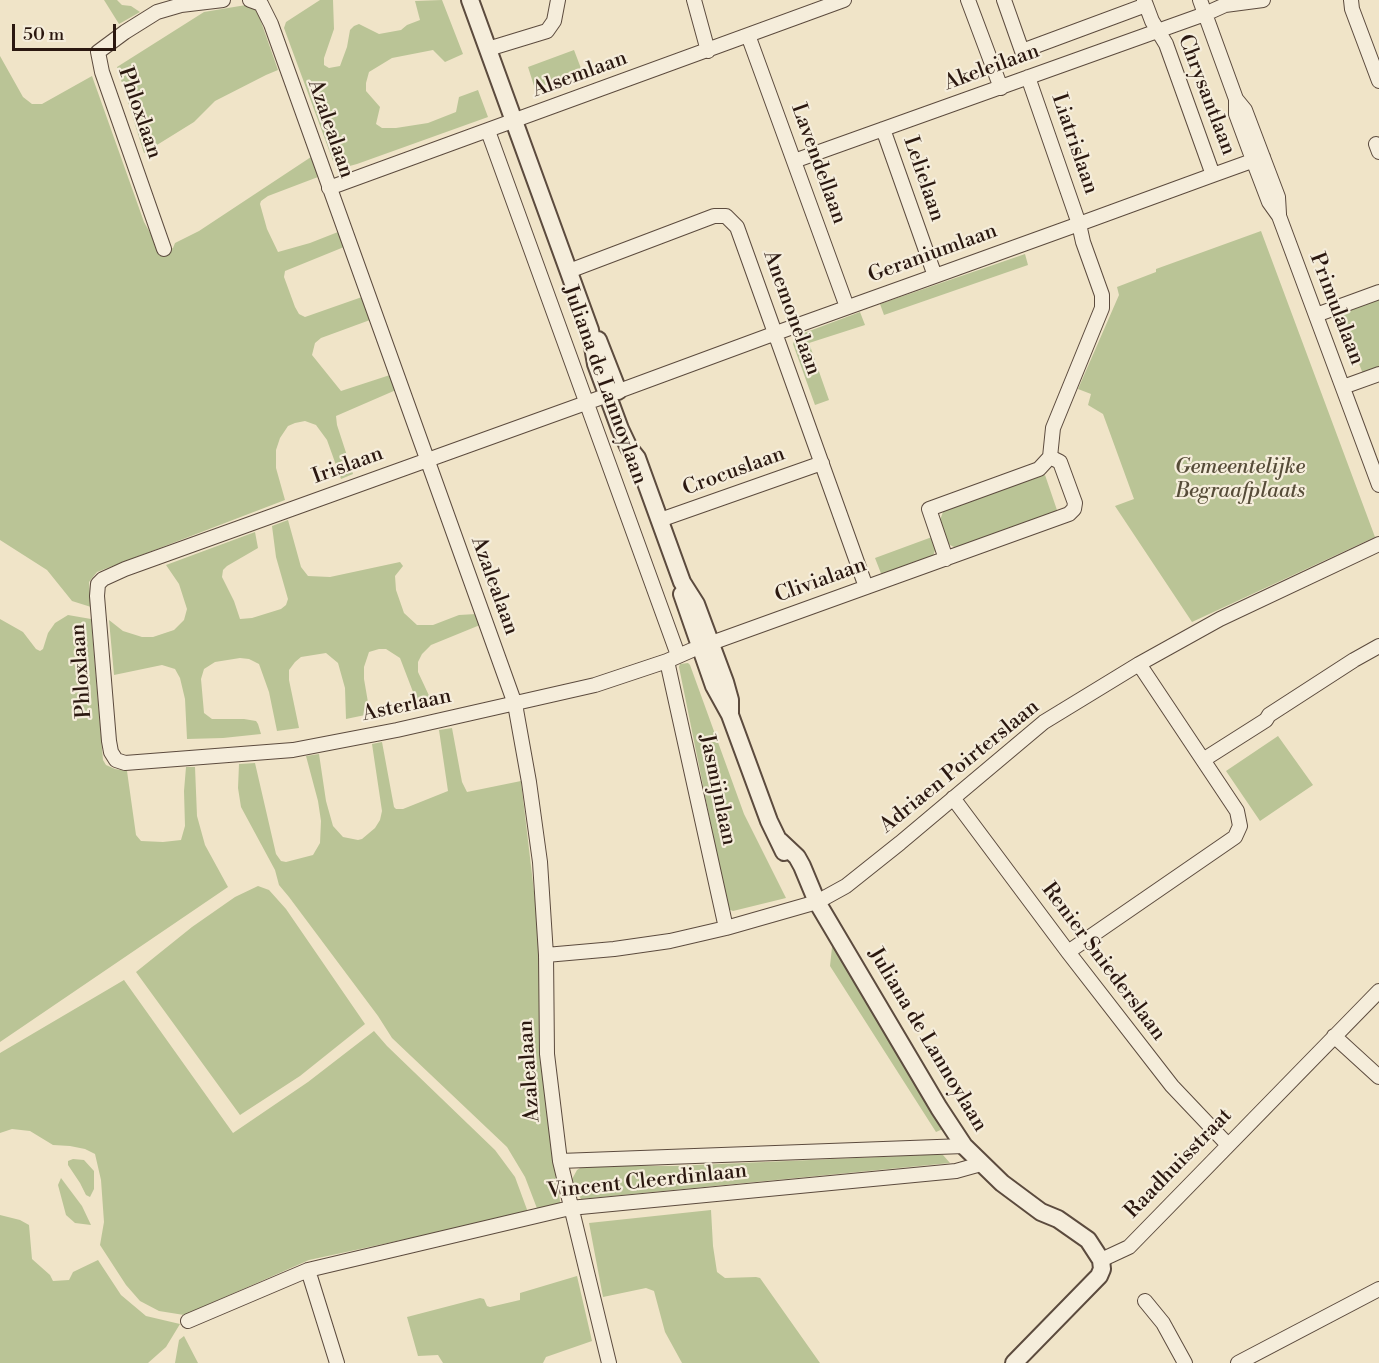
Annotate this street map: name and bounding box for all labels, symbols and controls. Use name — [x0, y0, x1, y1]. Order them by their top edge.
scale bar — [15, 12, 118, 50]
text: 50 m — [23, 23, 64, 46]
street label: Chrysantlaan — [1171, 31, 1241, 159]
street label: Akeleilaan — [941, 39, 1043, 97]
street label: Alsemlaan — [529, 46, 631, 104]
street label: Phloxlaan — [112, 64, 166, 162]
street label: Azalealaan — [301, 76, 359, 182]
street label: Liatrislaan — [1045, 90, 1103, 198]
street label: Lavendellaan — [785, 100, 851, 228]
street label: Lelielaan — [897, 133, 949, 225]
street label: Geraniumlaan — [865, 219, 1001, 289]
street label: Anemonelaan — [757, 247, 825, 379]
street label: Primulalaan — [1303, 249, 1369, 369]
street label: Juliana de Lannoylaan — [556, 282, 652, 488]
street label: Irislaan — [309, 442, 387, 490]
street label: Crocuslaan — [680, 442, 788, 502]
park label: Gemeentelijke Begraafplaats — [1175, 455, 1305, 505]
street label: Azalealaan — [465, 534, 523, 638]
street label: Clivialaan — [772, 553, 870, 609]
street label: Phloxlaan — [66, 623, 98, 719]
street label: Asterlaan — [360, 684, 454, 728]
street label: Adriaen Poirterslaan — [875, 695, 1045, 839]
street label: Jasmijnlaan — [693, 732, 741, 848]
street label: Renier Sniederslaan — [1035, 878, 1171, 1046]
street label: Juliana de Lannoylaan — [862, 943, 992, 1137]
street label: Azalealaan — [514, 1019, 546, 1123]
street label: Raadhuisstraat — [1120, 1104, 1238, 1224]
street label: Vincent Cleerdinlaan — [546, 1159, 748, 1205]

